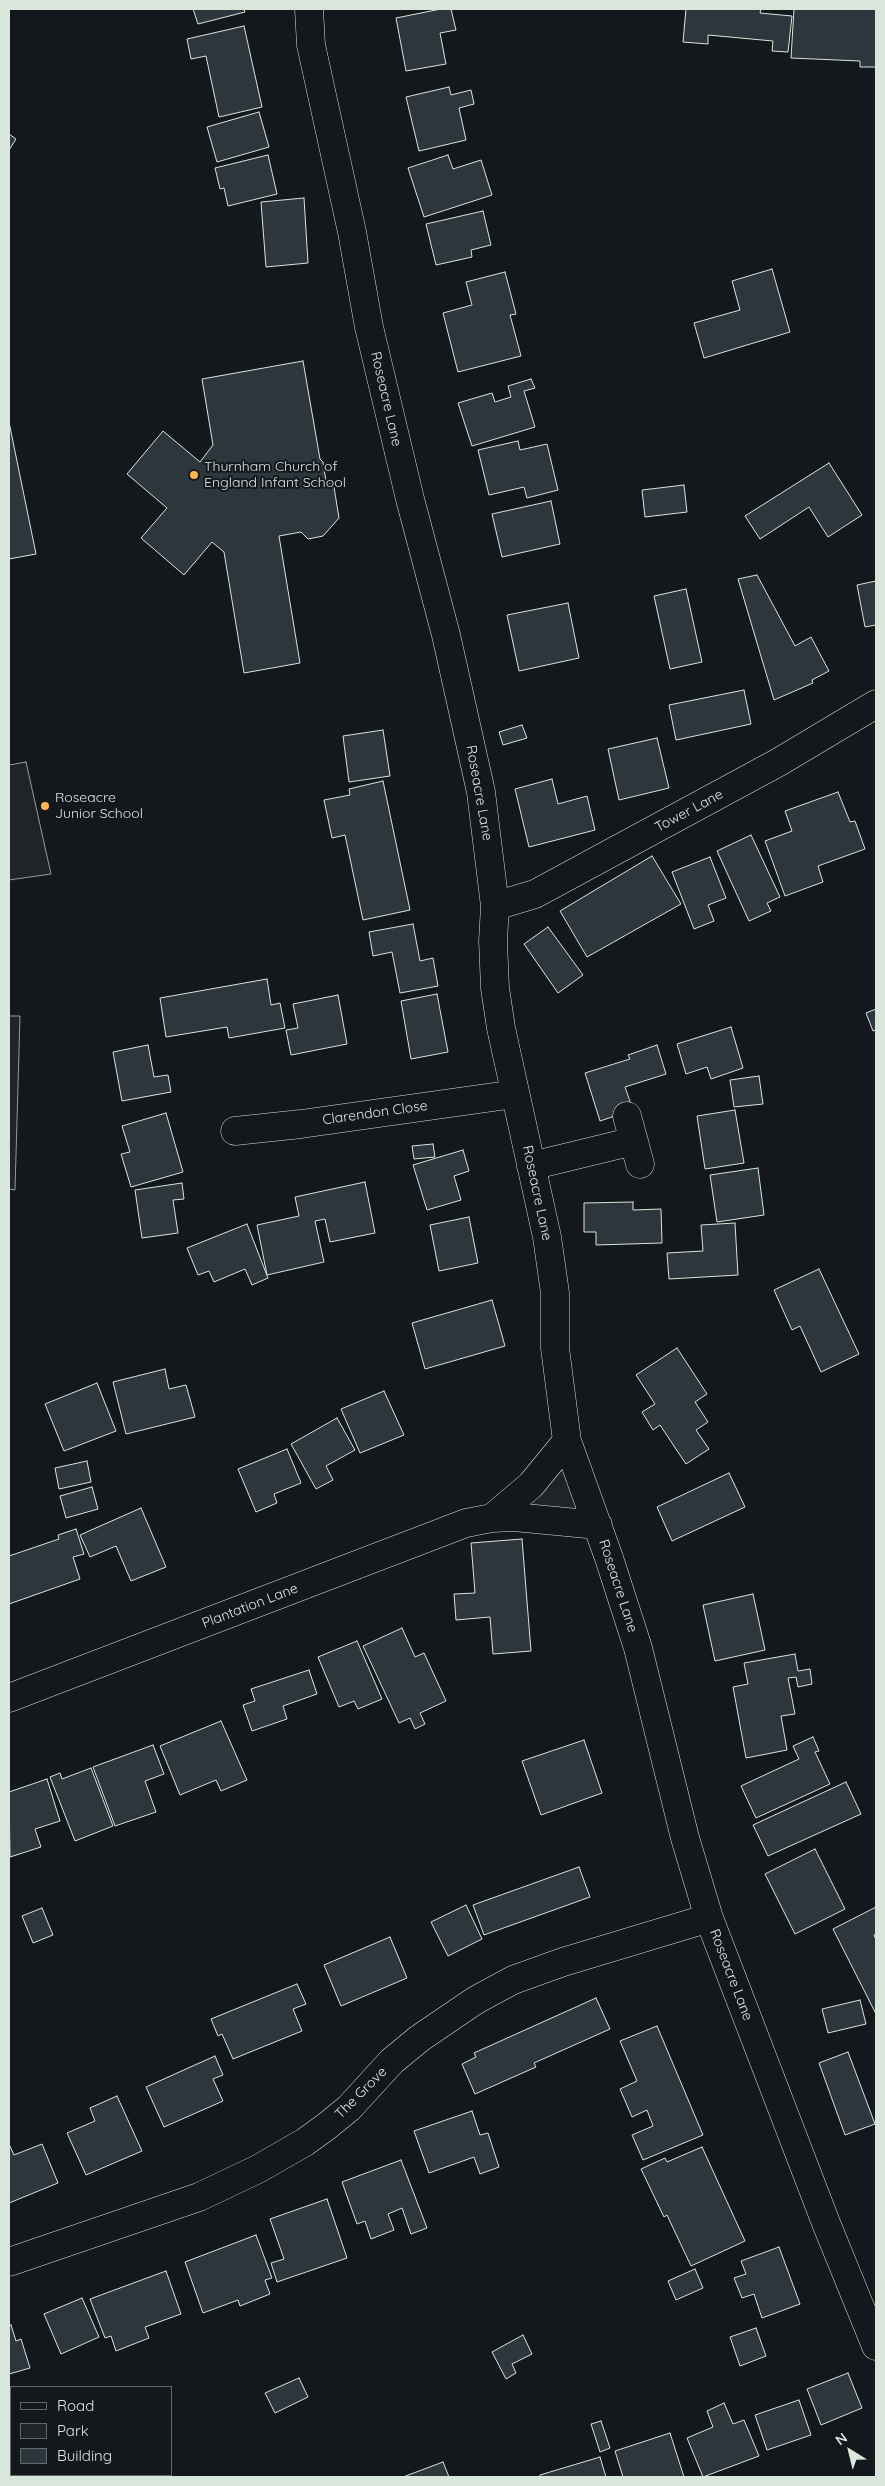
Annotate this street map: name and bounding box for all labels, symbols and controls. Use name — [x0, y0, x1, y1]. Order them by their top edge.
street label: Roseacre Lane — [367, 350, 405, 448]
place label: Thurnham Church of England Infant School — [204, 459, 346, 492]
marker: Thurnham Church of England Infant School — [188, 469, 200, 481]
street label: Roseacre Lane — [462, 744, 496, 842]
street label: Tower Lane — [652, 786, 726, 836]
place label: Roseacre Junior School — [55, 790, 143, 822]
marker: Roseacre Junior School — [39, 800, 51, 812]
street label: Clarendon Close — [321, 1097, 429, 1129]
street label: Roseacre Lane — [519, 1144, 555, 1242]
street label: Roseacre Lane — [595, 1537, 641, 1635]
street label: Plantation Lane — [200, 1580, 300, 1632]
street label: Roseacre Lane — [706, 1927, 756, 2023]
street label: The Grove — [332, 2064, 390, 2122]
legend — [10, 2386, 172, 2476]
text: Road — [57, 2396, 94, 2415]
text: Park — [57, 2421, 89, 2440]
north arrow — [825, 2426, 875, 2476]
text: N — [832, 2429, 851, 2449]
text: Building — [57, 2446, 112, 2465]

